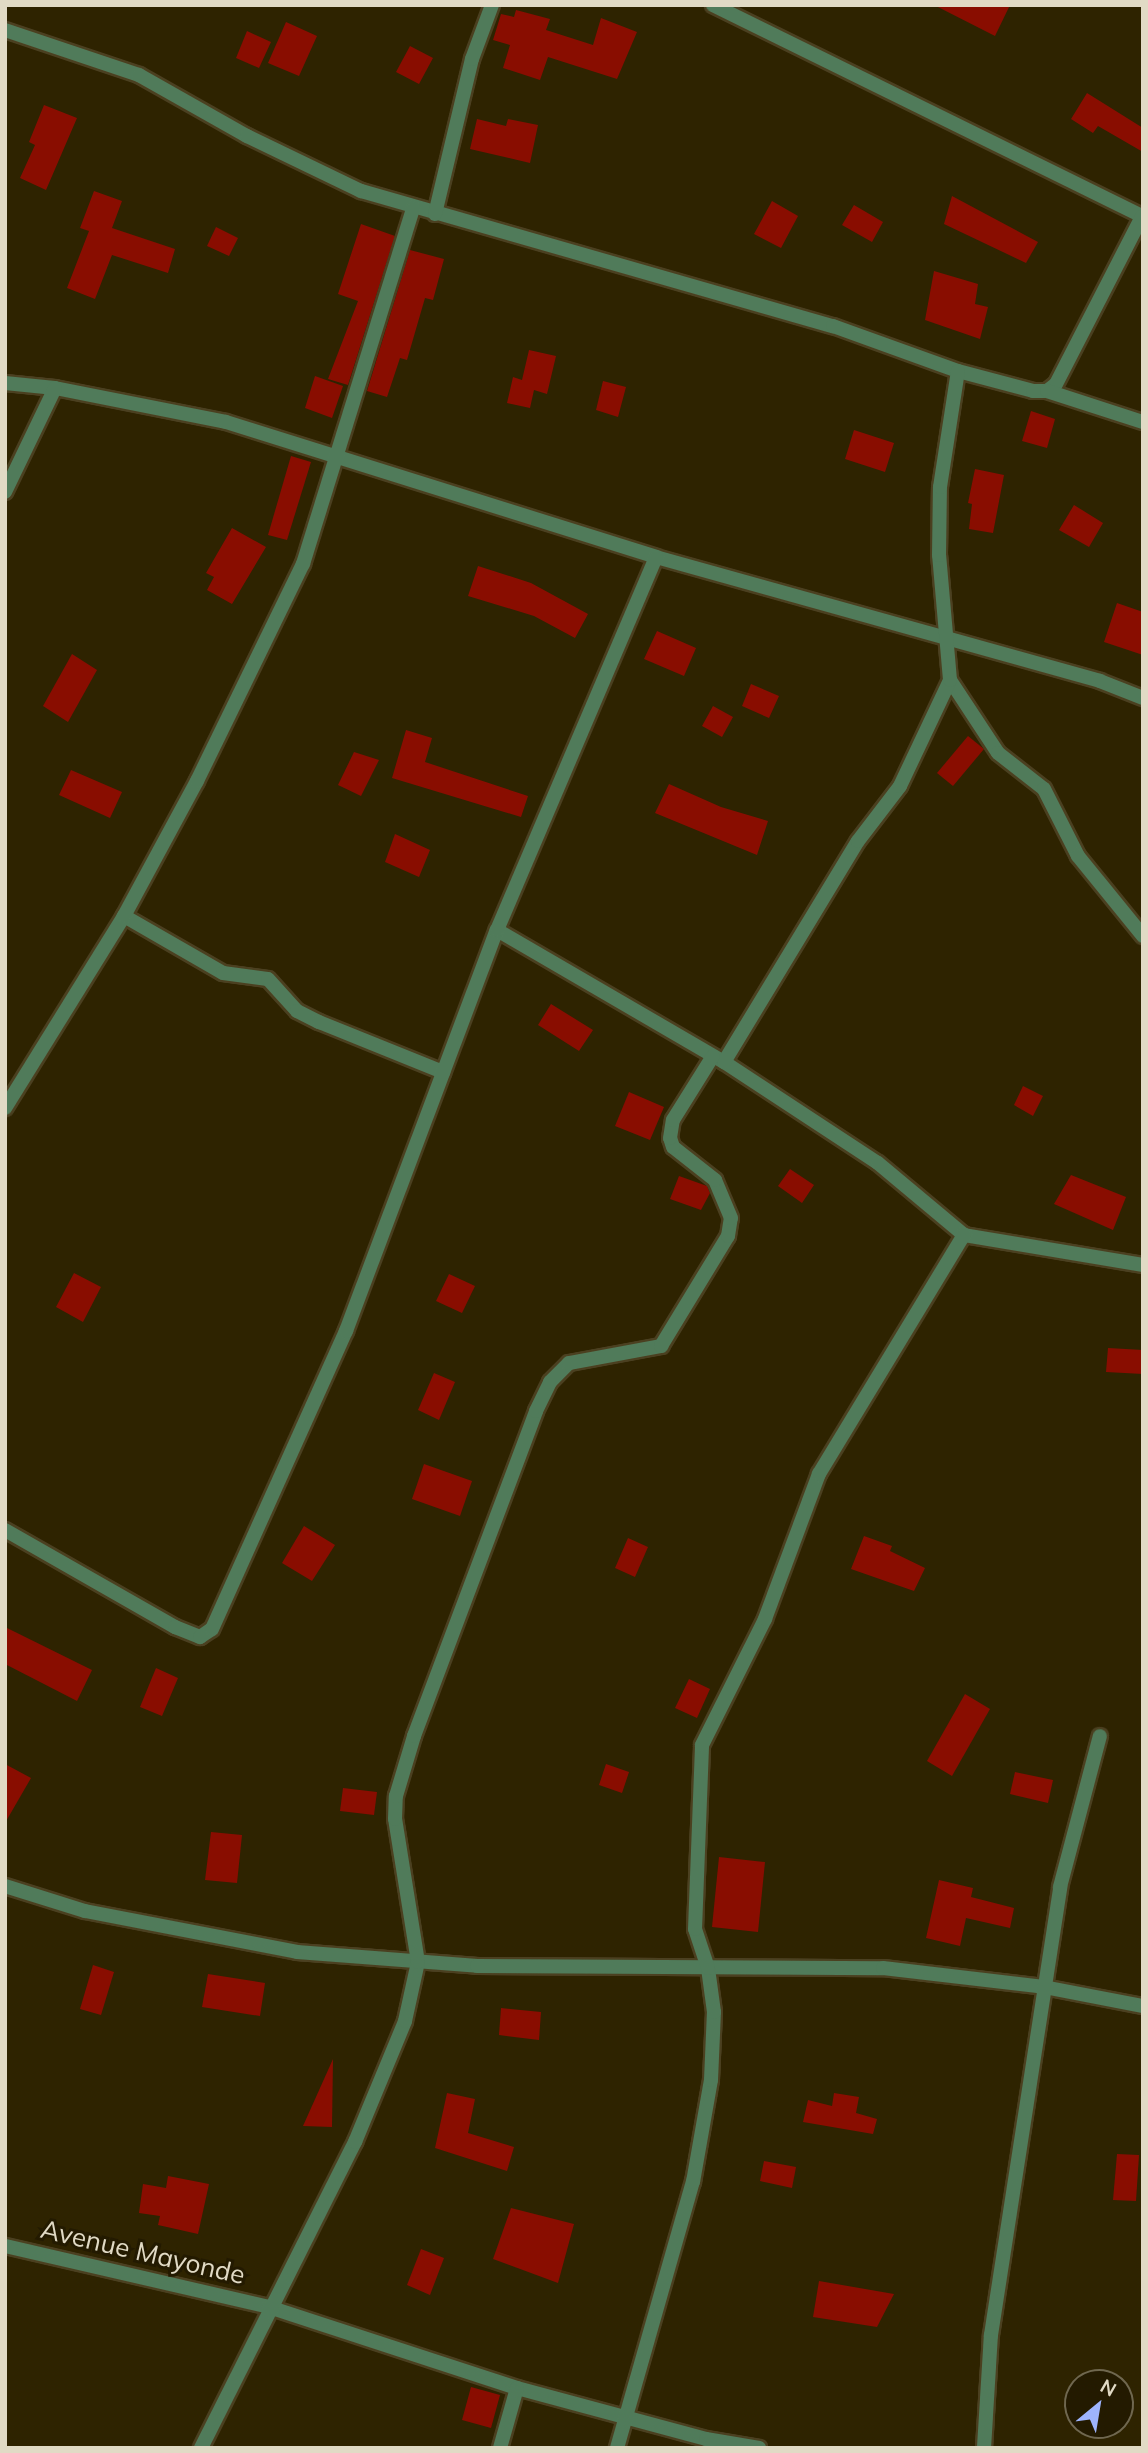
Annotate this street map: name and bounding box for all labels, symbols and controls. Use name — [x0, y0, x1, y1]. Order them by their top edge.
street label: Avenue Mayonde — [38, 2213, 248, 2291]
north arrow — [1064, 2369, 1134, 2439]
text: N — [1096, 2374, 1121, 2402]

